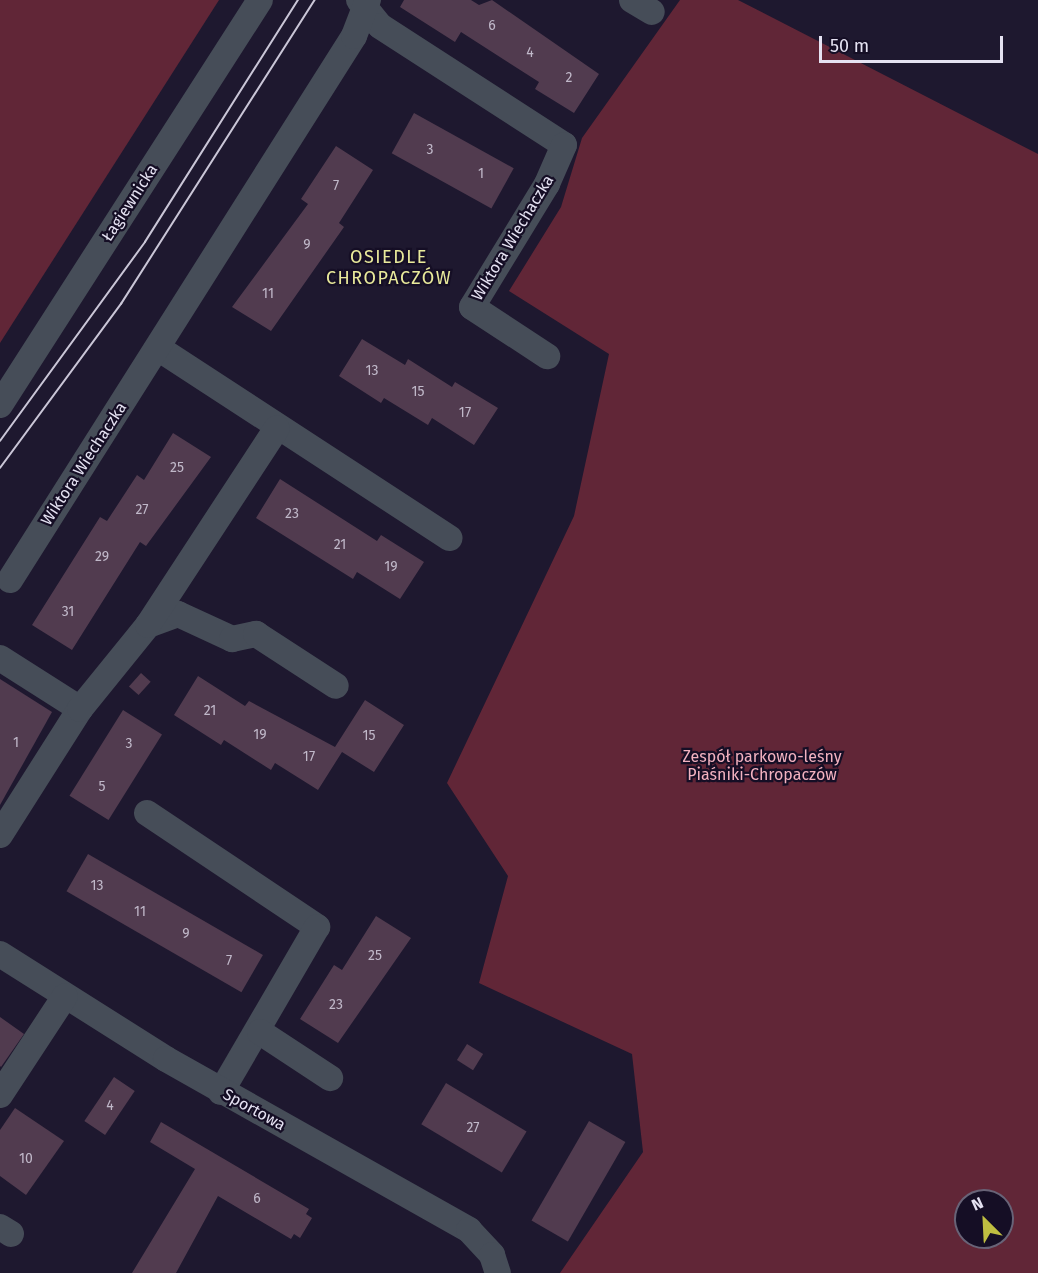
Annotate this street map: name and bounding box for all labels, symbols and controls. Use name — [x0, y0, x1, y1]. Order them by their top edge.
house number: 6 — [488, 18, 496, 34]
scale bar — [822, 24, 1006, 62]
text: 50 m — [830, 35, 869, 57]
house number: 4 — [526, 45, 534, 61]
house number: 2 — [566, 70, 572, 86]
house number: 3 — [427, 142, 433, 158]
street label: Łagiewnicka — [98, 161, 162, 245]
house number: 1 — [478, 166, 484, 182]
street label: Wiktora Wiechaczka — [468, 172, 558, 304]
house number: 7 — [333, 178, 339, 194]
house number: 9 — [303, 237, 311, 253]
district label: OSIEDLE CHROPACZÓW — [326, 247, 452, 290]
house number: 11 — [262, 286, 274, 302]
house number: 13 — [365, 363, 379, 379]
house number: 15 — [411, 384, 425, 400]
street label: Wiktora Wiechaczka — [37, 399, 131, 529]
house number: 17 — [459, 405, 471, 421]
house number: 25 — [170, 460, 184, 476]
house number: 27 — [135, 502, 149, 518]
house number: 23 — [285, 506, 299, 522]
house number: 21 — [334, 537, 346, 553]
house number: 29 — [95, 549, 109, 565]
house number: 19 — [384, 559, 398, 575]
house number: 31 — [62, 604, 74, 620]
house number: 21 — [204, 703, 216, 719]
house number: 19 — [253, 727, 267, 743]
house number: 15 — [362, 728, 376, 744]
house number: 1 — [13, 735, 19, 751]
house number: 3 — [126, 736, 132, 752]
park label: Zespół parkowo-leśny Piaśniki-Chropaczów — [682, 747, 842, 785]
house number: 17 — [303, 749, 315, 765]
house number: 5 — [98, 779, 106, 795]
house number: 13 — [90, 878, 104, 894]
house number: 11 — [134, 904, 146, 920]
house number: 9 — [182, 926, 190, 942]
house number: 25 — [368, 948, 382, 964]
house number: 7 — [226, 953, 232, 969]
house number: 23 — [329, 997, 343, 1013]
street label: Sportowa — [219, 1085, 289, 1135]
house number: 4 — [106, 1098, 114, 1114]
house number: 27 — [466, 1120, 480, 1136]
house number: 10 — [19, 1151, 33, 1167]
north arrow — [954, 1189, 1014, 1249]
house number: 6 — [253, 1191, 261, 1207]
text: N — [969, 1193, 986, 1215]

